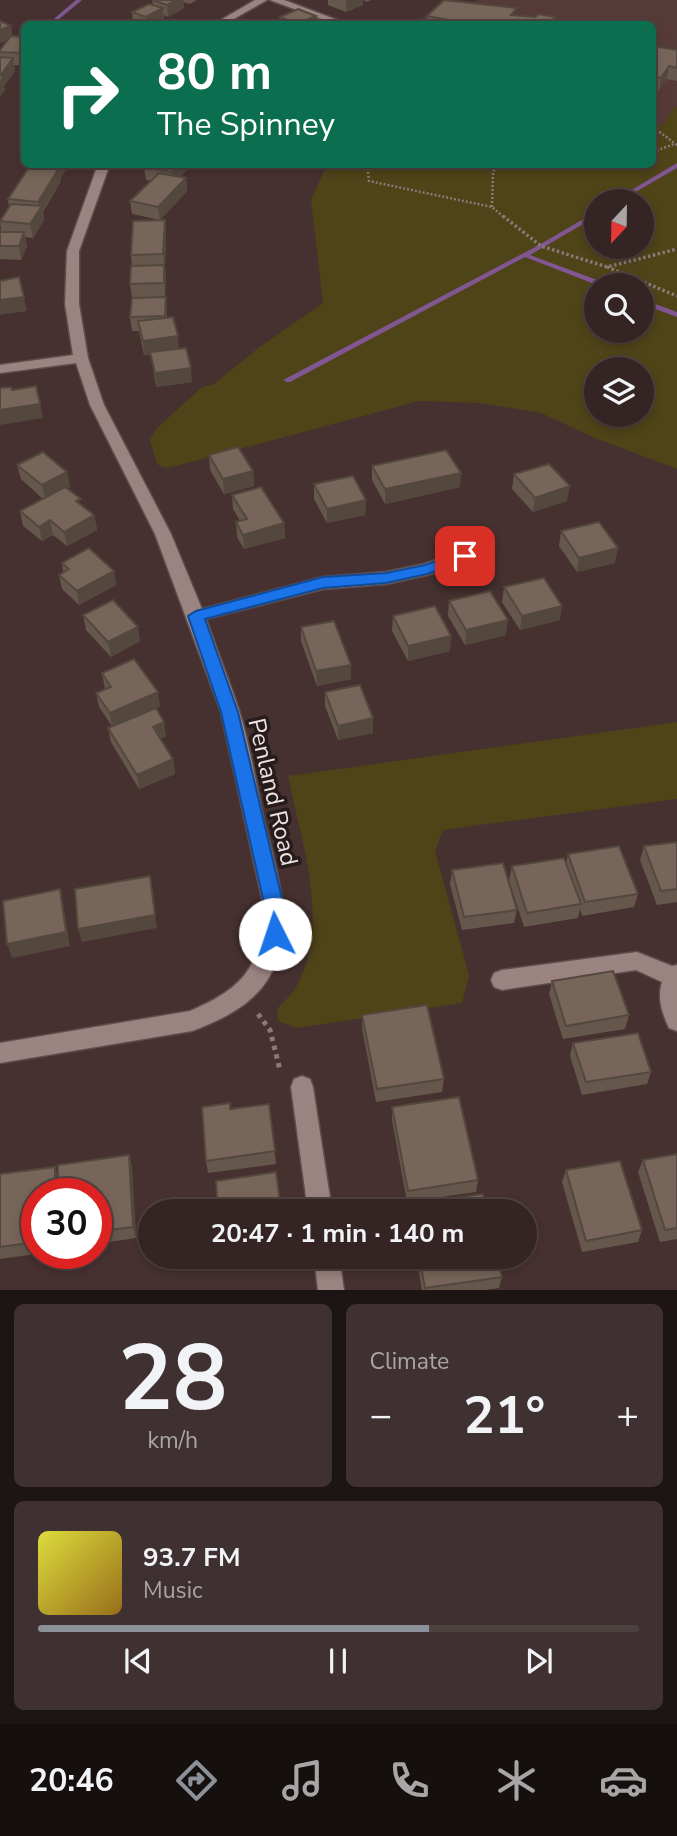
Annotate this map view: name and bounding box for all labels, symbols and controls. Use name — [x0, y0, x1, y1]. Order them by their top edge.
text: 80 m — [157, 39, 272, 106]
icon: right — [42, 49, 133, 140]
text: The Spinney — [157, 103, 335, 146]
north arrow — [584, 189, 654, 259]
map controls — [584, 189, 654, 427]
button: search — [584, 273, 654, 343]
button: layers — [584, 357, 654, 427]
pin — [435, 526, 495, 586]
icon: arrive — [446, 537, 484, 575]
street label: Penland Road — [240, 715, 306, 869]
position arrow — [238, 897, 312, 971]
speed limit sign: 30 — [21, 1178, 112, 1269]
text: 20:47 · 1 min · 140 m — [211, 1216, 464, 1251]
text: 28 — [118, 1317, 227, 1441]
text: Climate — [370, 1346, 449, 1377]
text: 21° — [463, 1380, 545, 1451]
text: − — [370, 1390, 392, 1441]
text: + — [616, 1390, 639, 1441]
text: km/h — [147, 1425, 198, 1456]
text: 93.7 FM — [143, 1540, 240, 1575]
text: Music — [143, 1575, 203, 1606]
icon: previous — [119, 1642, 157, 1680]
icon: pause — [319, 1642, 357, 1680]
icon: next — [520, 1642, 558, 1680]
icon: directions — [172, 1756, 221, 1805]
icon: music — [278, 1756, 327, 1805]
icon: phone — [385, 1756, 434, 1805]
icon: climate — [492, 1756, 541, 1805]
icon: car — [599, 1756, 648, 1805]
text: 20:46 — [29, 1759, 114, 1802]

